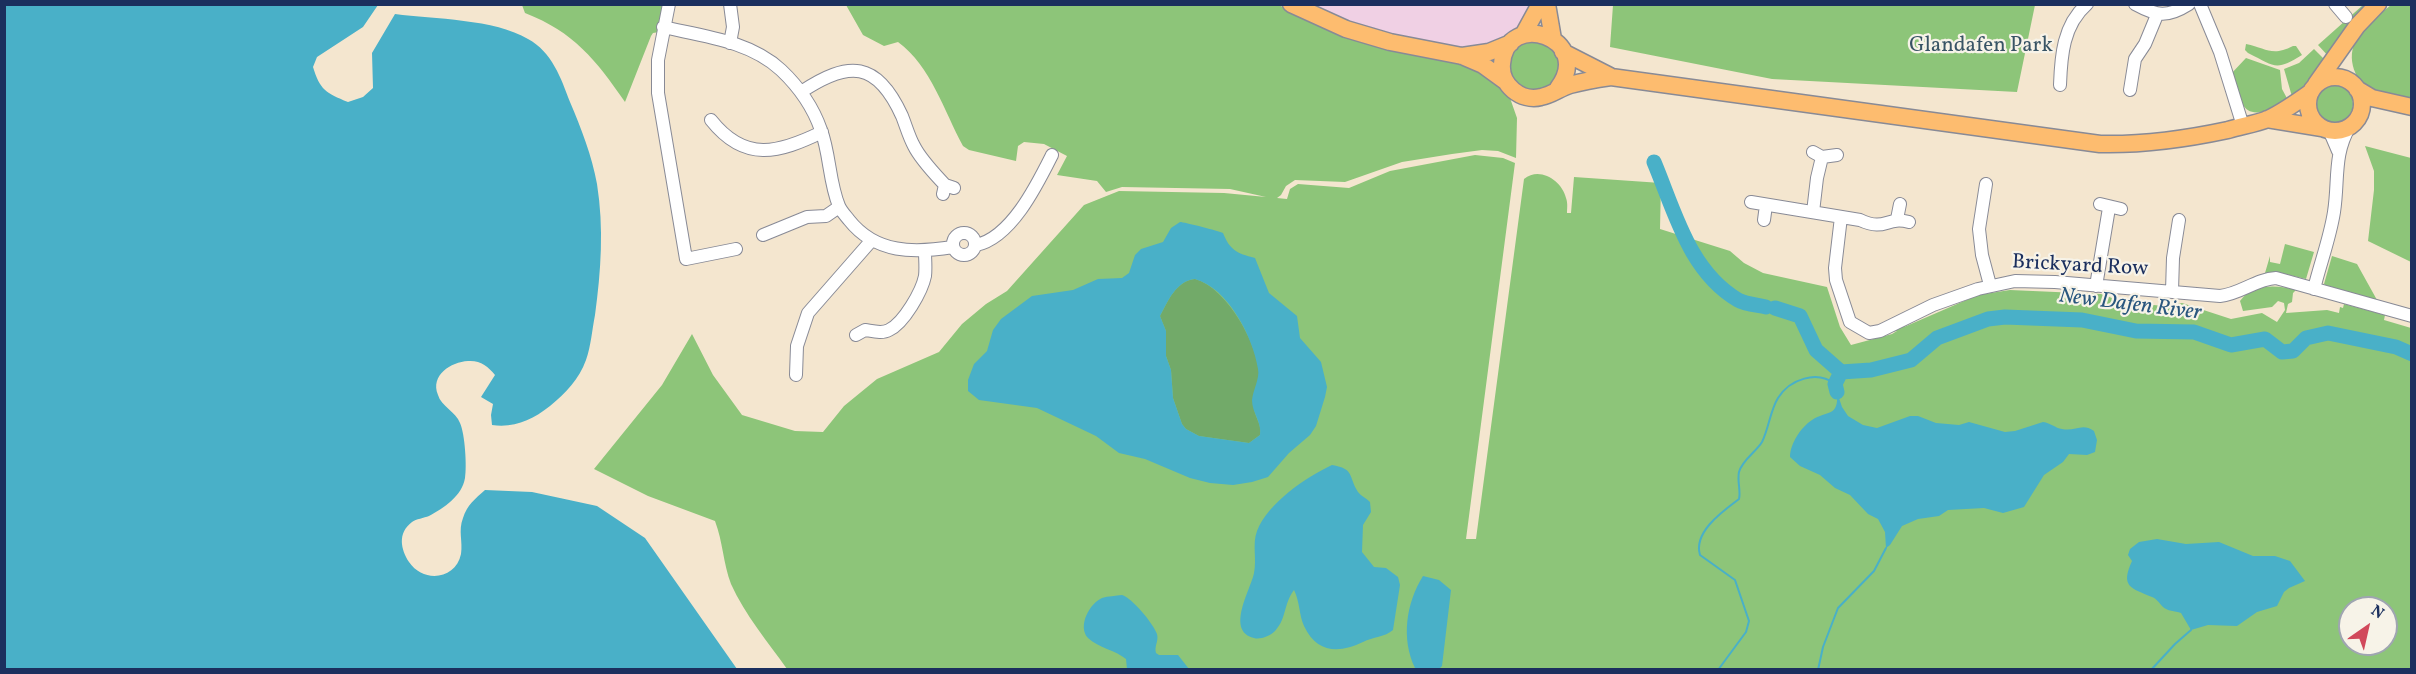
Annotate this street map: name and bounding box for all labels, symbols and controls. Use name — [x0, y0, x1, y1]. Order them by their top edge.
park label: Glandafen Park — [1909, 34, 2053, 60]
street label: Brickyard Row — [2011, 251, 2149, 283]
water label: New Dafen River — [2057, 284, 2203, 328]
north arrow — [2338, 596, 2398, 656]
text: N — [2366, 600, 2388, 625]

